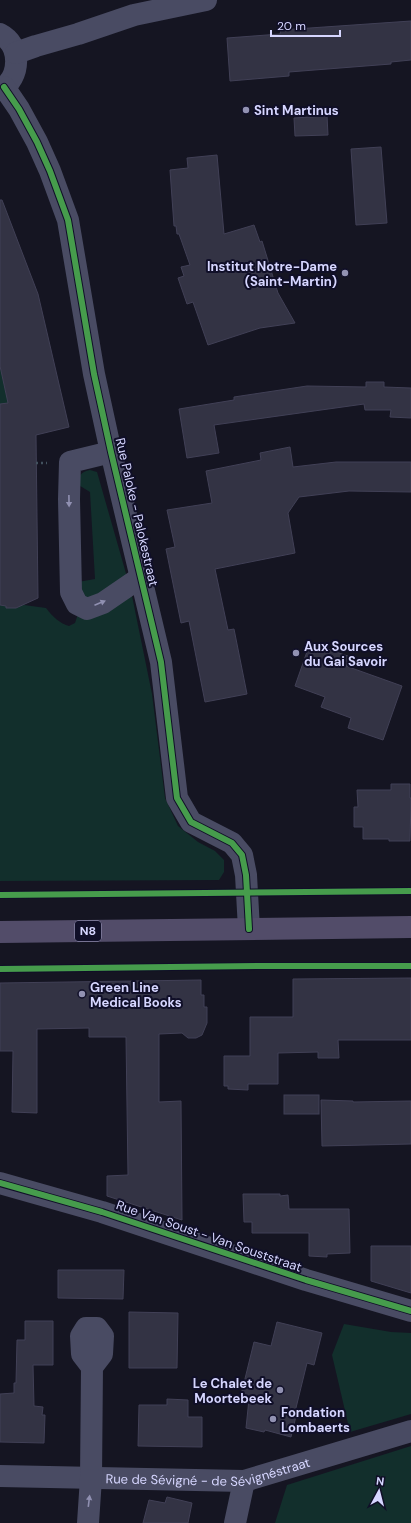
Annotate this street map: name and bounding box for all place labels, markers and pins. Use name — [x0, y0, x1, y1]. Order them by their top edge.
place label: Sint Martinus — [254, 102, 339, 119]
marker: Sint Martinus — [241, 105, 251, 115]
place label: Institut Notre-Dame (Saint-Martin) — [207, 258, 337, 290]
marker: Institut Notre-Dame (Saint-Martin) — [340, 268, 350, 278]
place label: Aux Sources du Gai Savoir — [304, 638, 388, 670]
marker: Aux Sources du Gai Savoir — [291, 648, 301, 658]
place label: Green Line Medical Books — [90, 979, 182, 1011]
marker: Green Line Medical Books — [77, 989, 87, 999]
place label: Le Chalet de Moortebeek — [193, 1375, 272, 1407]
marker: Le Chalet de Moortebeek — [275, 1385, 285, 1395]
place label: Fondation Lombaerts — [281, 1404, 350, 1436]
marker: Fondation Lombaerts — [268, 1414, 278, 1424]

